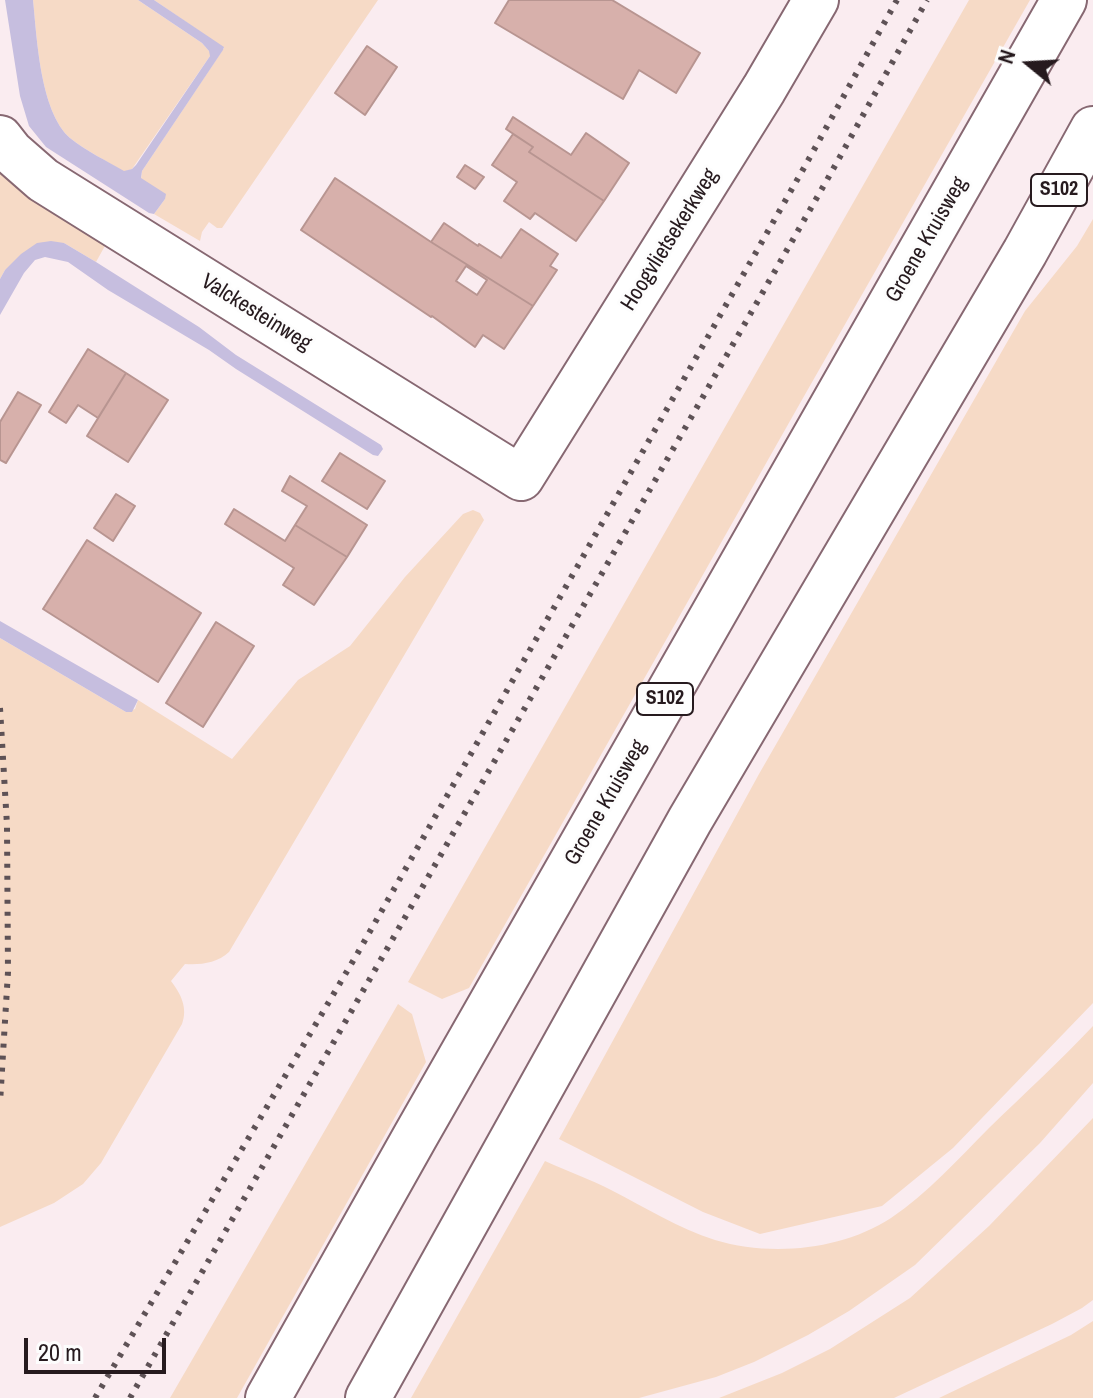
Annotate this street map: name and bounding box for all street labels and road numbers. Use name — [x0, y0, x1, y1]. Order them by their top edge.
street label: Hoogvlietsekerkweg — [616, 164, 724, 316]
street label: Groene Kruisweg — [880, 173, 974, 307]
road number: S102 — [1031, 174, 1087, 206]
street label: Valckesteinweg — [196, 269, 316, 357]
road number: S102 — [637, 683, 693, 715]
street label: Groene Kruisweg — [559, 736, 653, 870]

